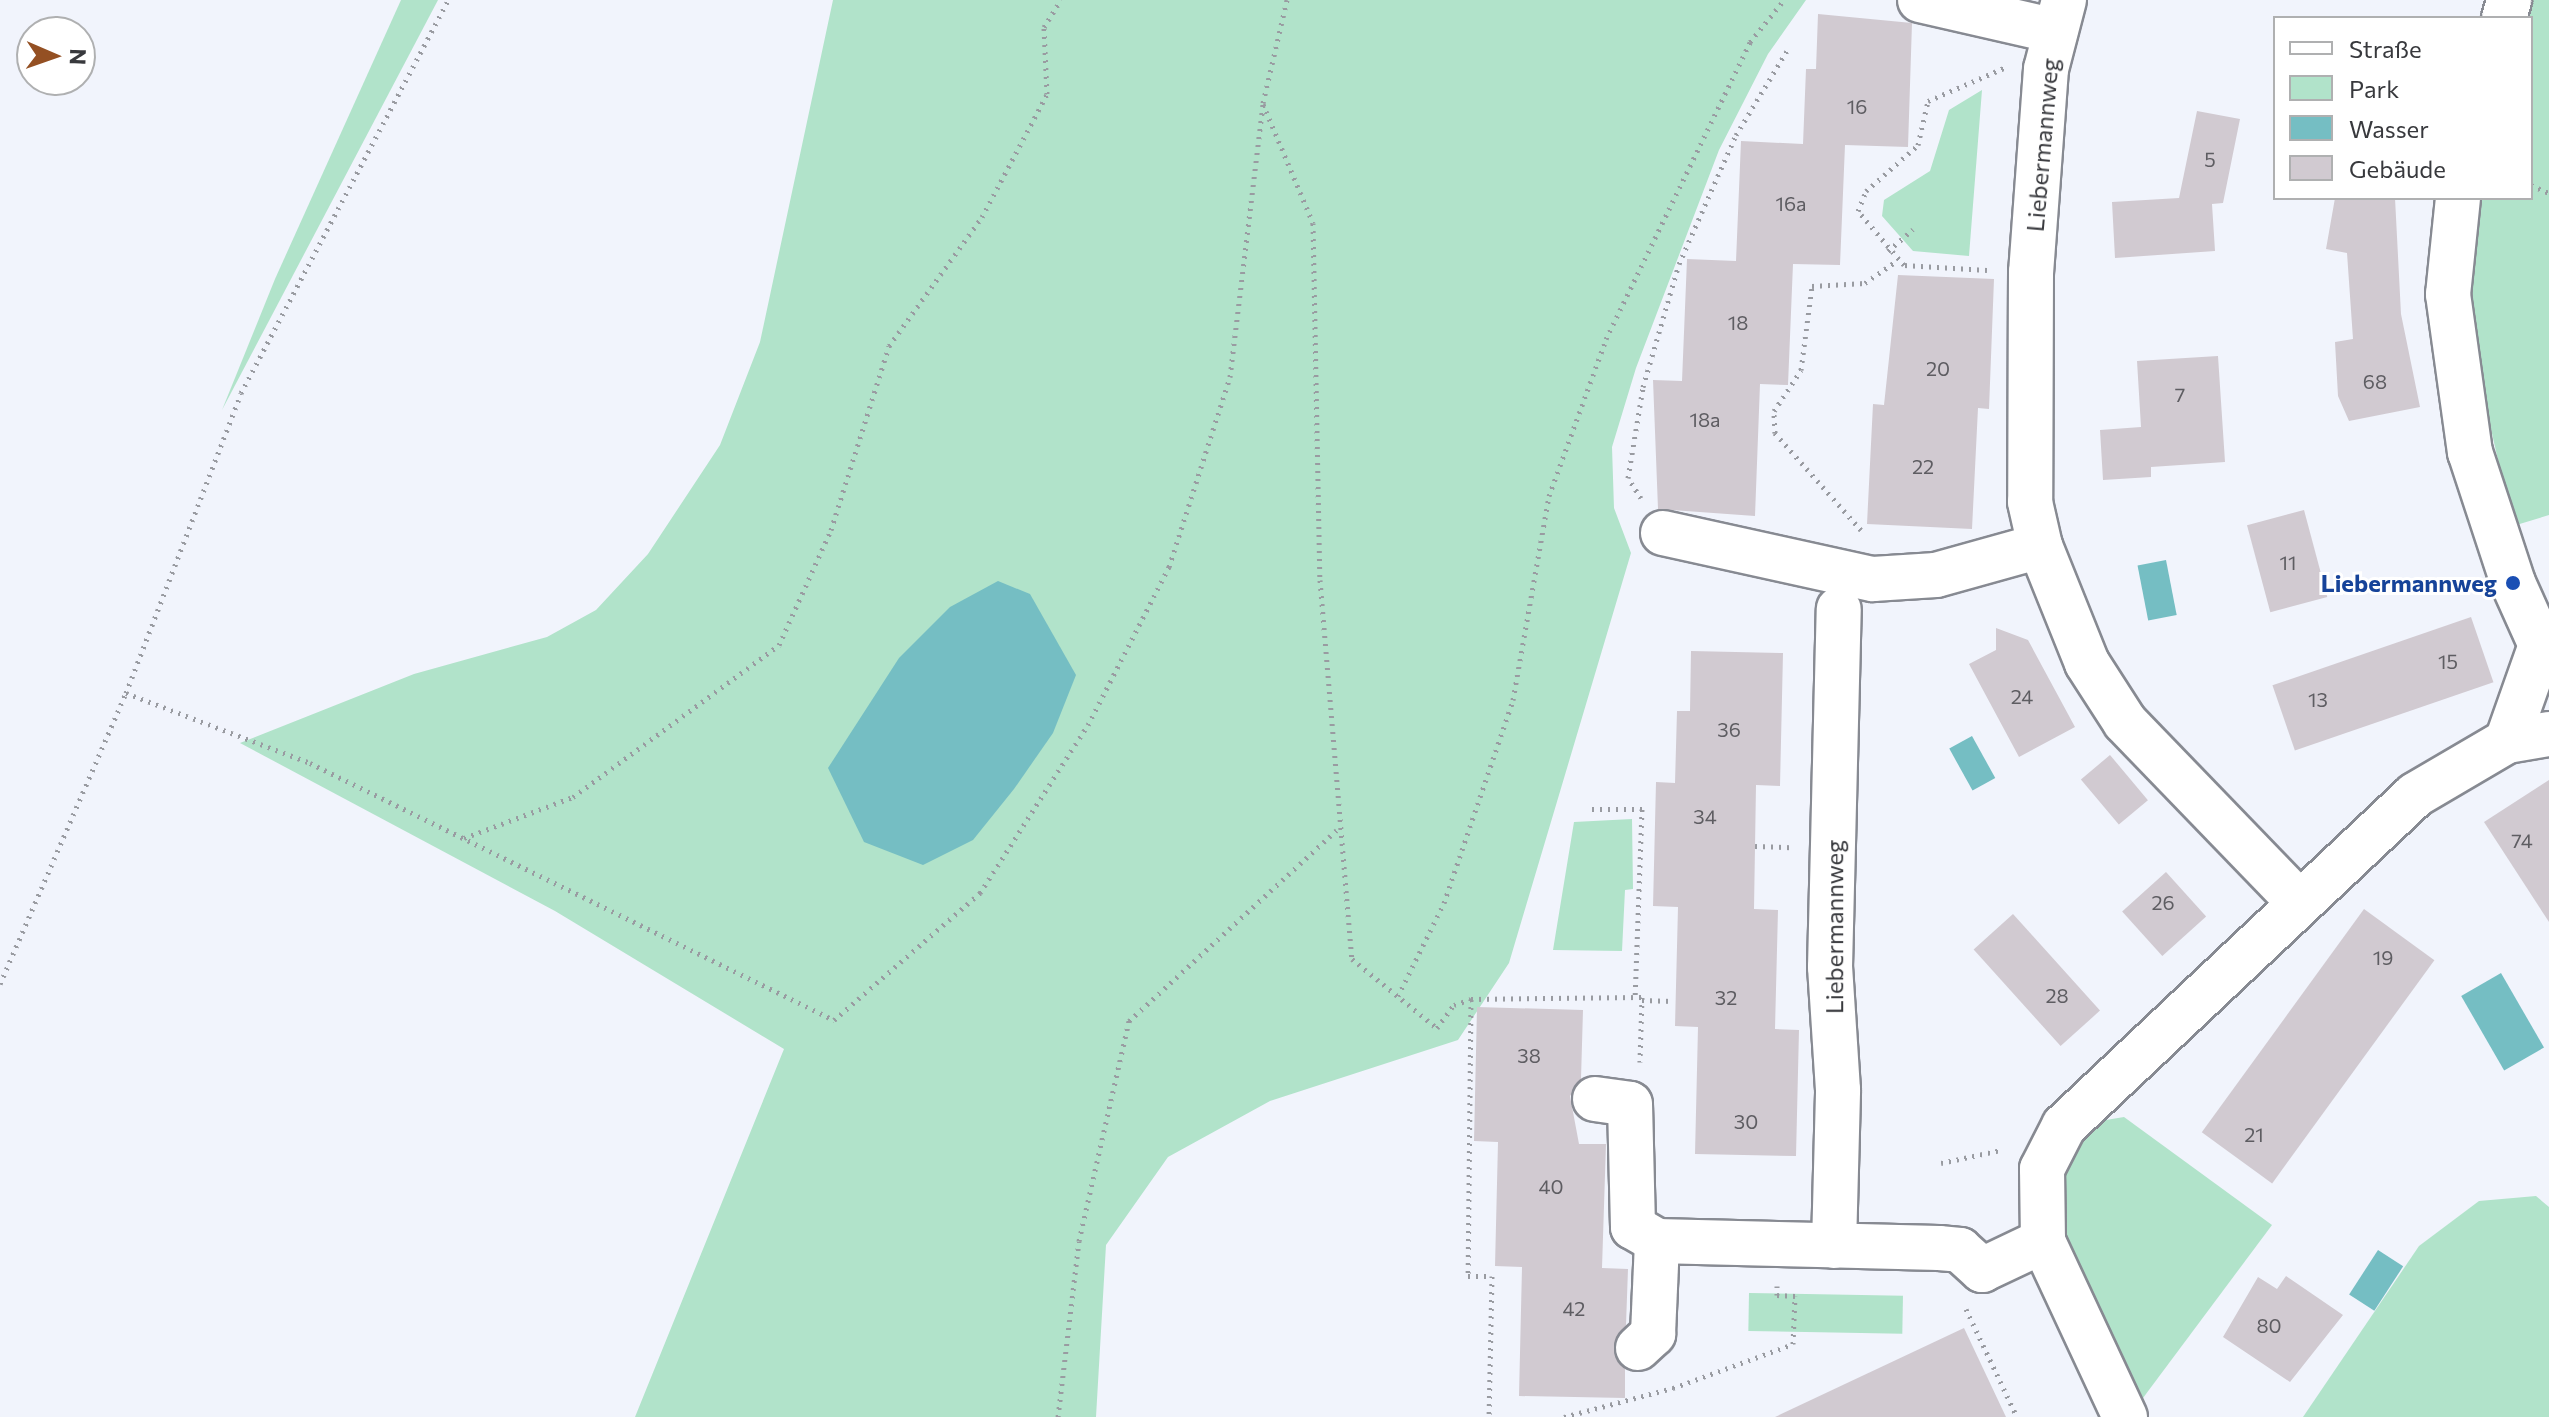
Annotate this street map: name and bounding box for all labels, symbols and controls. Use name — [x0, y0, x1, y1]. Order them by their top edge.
north arrow — [16, 16, 96, 96]
legend — [2273, 16, 2533, 200]
text: Straße — [2349, 34, 2422, 63]
text: N — [65, 48, 92, 66]
street label: Liebermannweg — [2020, 57, 2064, 233]
text: Park — [2349, 74, 2399, 103]
house number: 16 — [1847, 94, 1867, 118]
text: Wasser — [2349, 114, 2429, 143]
house number: 5 — [2204, 147, 2216, 171]
text: Gebäude — [2349, 154, 2446, 183]
house number: 16a — [1775, 191, 1807, 215]
house number: 18 — [1728, 310, 1748, 334]
house number: 20 — [1926, 356, 1950, 380]
house number: 68 — [2363, 369, 2387, 393]
house number: 7 — [2175, 382, 2185, 406]
house number: 18a — [1689, 407, 1721, 431]
house number: 22 — [1912, 454, 1934, 478]
house number: 11 — [2279, 550, 2297, 574]
place label: Liebermannweg — [2321, 569, 2497, 597]
marker: Liebermannweg — [2504, 574, 2522, 592]
house number: 15 — [2438, 649, 2458, 673]
house number: 24 — [2011, 684, 2033, 708]
house number: 13 — [2308, 687, 2328, 711]
house number: 36 — [1717, 717, 1741, 741]
house number: 34 — [1693, 804, 1717, 828]
house number: 74 — [2511, 828, 2533, 852]
street label: Liebermannweg — [1820, 840, 1848, 1014]
house number: 26 — [2151, 890, 2175, 914]
house number: 19 — [2373, 945, 2393, 969]
house number: 28 — [2045, 983, 2069, 1007]
house number: 32 — [1715, 985, 1737, 1009]
house number: 38 — [1517, 1043, 1541, 1067]
house number: 30 — [1734, 1109, 1758, 1133]
house number: 21 — [2244, 1122, 2264, 1146]
house number: 40 — [1538, 1174, 1564, 1198]
house number: 42 — [1563, 1296, 1585, 1320]
house number: 80 — [2256, 1313, 2282, 1337]

